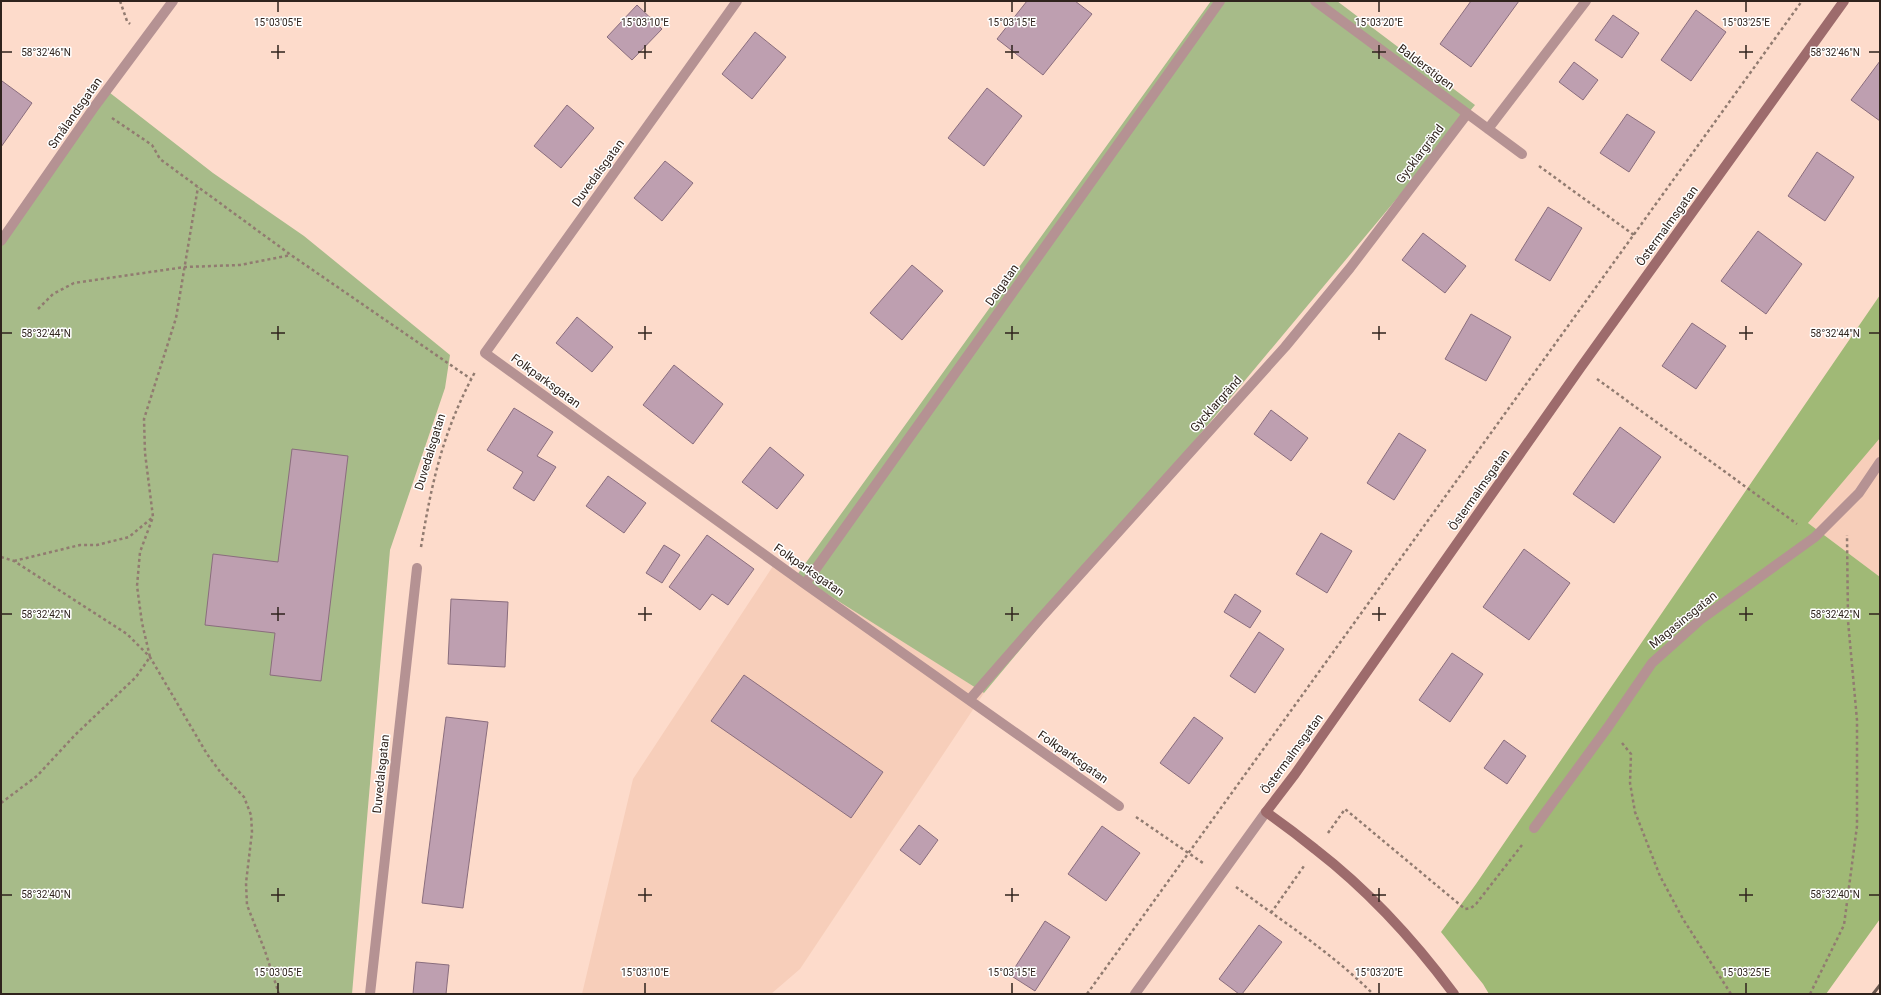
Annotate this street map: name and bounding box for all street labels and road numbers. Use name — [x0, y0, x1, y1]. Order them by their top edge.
street label: Balderstigen — [1395, 41, 1457, 93]
street label: Smålandsgatan — [45, 75, 105, 151]
street label: Gycklargränd — [1393, 122, 1447, 186]
street label: Duvedalsgatan — [569, 137, 627, 209]
street label: Östermalmsgatan — [1632, 183, 1701, 269]
street label: Dalgatan — [983, 261, 1021, 309]
street label: Folkparksgatan — [509, 351, 583, 411]
street label: Gycklargränd — [1187, 373, 1245, 435]
street label: Duvedalsgatan — [412, 412, 448, 492]
street label: Östermalmsgatan — [1445, 446, 1512, 533]
street label: Folkparksgatan — [771, 541, 847, 599]
street label: Magasinsgatan — [1647, 589, 1719, 651]
street label: Östermalmsgatan — [1257, 711, 1326, 797]
street label: Folkparksgatan — [1035, 728, 1111, 786]
street label: Duvedalsgatan — [370, 734, 392, 814]

